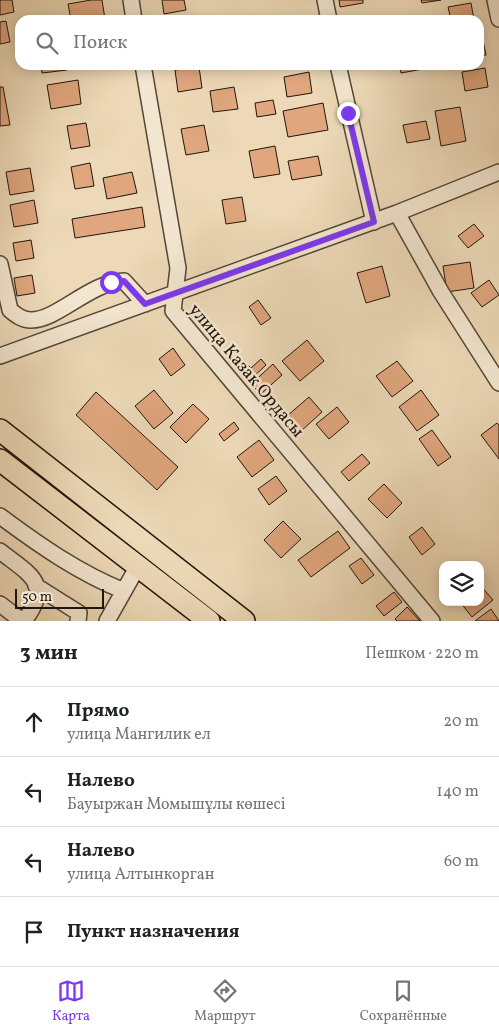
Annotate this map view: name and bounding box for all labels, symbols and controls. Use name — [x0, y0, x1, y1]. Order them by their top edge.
search box — [15, 15, 484, 70]
icon: search — [33, 29, 61, 57]
text: Поиск — [73, 30, 127, 56]
route end — [337, 102, 360, 125]
route start — [100, 271, 123, 294]
street label: улица Казак Ордасы — [182, 298, 310, 444]
map controls — [439, 561, 484, 606]
button: layers — [439, 561, 484, 606]
scale bar — [15, 586, 104, 609]
text: 50 m — [22, 588, 52, 607]
text: 3 мин — [20, 639, 78, 668]
text: Пешком · 220 m — [365, 643, 479, 665]
text: Прямо — [67, 698, 129, 724]
icon: ahead — [20, 708, 48, 736]
text: 20 m — [444, 711, 479, 733]
text: улица Мангилик ел — [67, 724, 211, 746]
text: Налево — [67, 768, 135, 794]
icon: left — [20, 778, 48, 806]
text: 140 m — [437, 781, 479, 803]
text: Бауыржан Момышұлы көшесі — [67, 794, 286, 816]
text: Налево — [67, 838, 135, 864]
icon: left — [20, 848, 48, 876]
text: 60 m — [444, 851, 479, 873]
text: улица Алтынкорган — [67, 864, 214, 886]
icon: arrive — [20, 918, 48, 946]
text: Пункт назначения — [67, 919, 240, 945]
tab: Карта — [52, 977, 90, 1026]
tab: Маршрут — [194, 977, 256, 1026]
tab: Сохранённые — [360, 977, 447, 1026]

